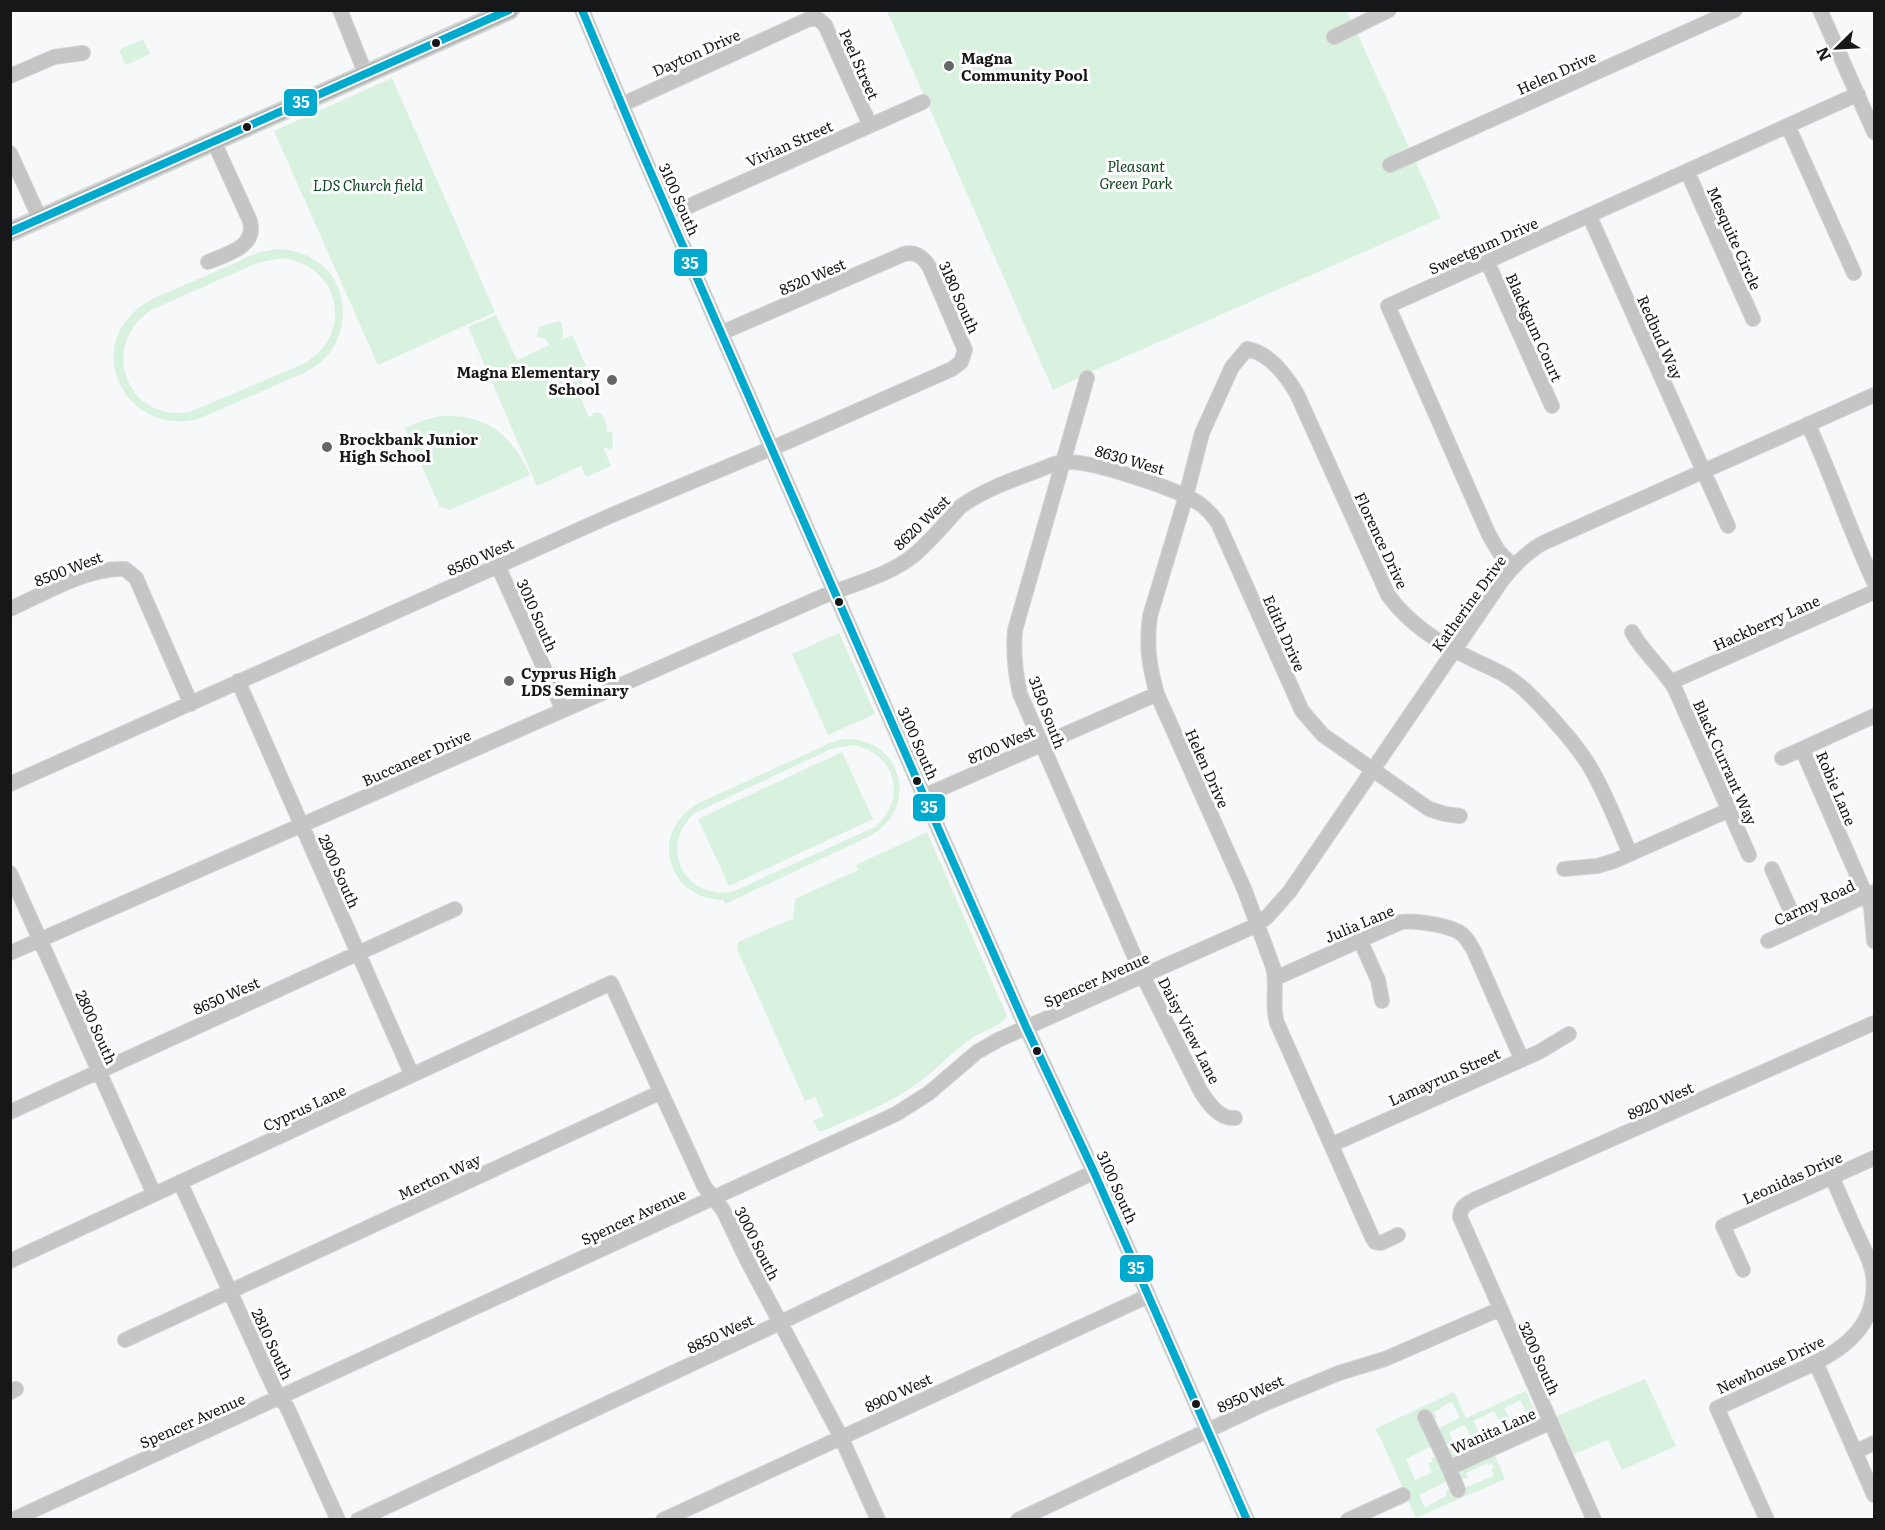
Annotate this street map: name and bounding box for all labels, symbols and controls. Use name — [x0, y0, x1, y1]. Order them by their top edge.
north arrow — [1807, 18, 1867, 78]
street label: Dayton Drive — [648, 22, 744, 82]
street label: Peel Street — [834, 25, 886, 103]
unlabelled marker — [430, 37, 442, 49]
text: N — [1809, 43, 1836, 66]
street label: Helen Drive — [1513, 44, 1600, 100]
place label: Magna Community Pool — [961, 46, 1089, 86]
marker: Magna Community Pool — [942, 59, 956, 73]
line badge: 35 — [283, 88, 318, 117]
text: 35 — [292, 89, 310, 113]
street label: Vivian Street — [742, 114, 836, 172]
unlabelled marker — [241, 121, 253, 133]
park label: Pleasant Green Park — [1099, 154, 1174, 194]
street label: 3100 South — [654, 159, 706, 239]
park label: LDS Church field — [313, 173, 424, 196]
street label: Mesquite Circle — [1702, 183, 1768, 294]
street label: Sweetgum Drive — [1425, 210, 1542, 279]
line badge: 35 — [673, 248, 708, 277]
text: 35 — [681, 250, 699, 274]
street label: 8520 West — [775, 252, 849, 300]
street label: 3180 South — [934, 257, 986, 337]
street label: Blackgum Court — [1501, 269, 1569, 385]
street label: Redbud Way — [1632, 291, 1690, 383]
place label: Magna Elementary School — [456, 360, 601, 400]
marker: Magna Elementary School — [605, 373, 619, 387]
place label: Brockbank Junior High School — [339, 427, 478, 467]
street label: 8630 West — [1093, 438, 1167, 480]
marker: Brockbank Junior High School — [320, 440, 334, 454]
street label: Florence Drive — [1350, 488, 1415, 592]
street label: 8620 West — [888, 489, 954, 555]
street label: 8560 West — [443, 531, 517, 581]
street label: 8500 West — [30, 544, 106, 592]
street label: Katherine Drive — [1425, 550, 1511, 656]
street label: 3010 South — [512, 575, 564, 655]
street label: Hackberry Lane — [1709, 588, 1823, 656]
street label: Edith Drive — [1258, 591, 1312, 675]
unlabelled marker — [833, 596, 845, 608]
place label: Cyprus High LDS Seminary — [521, 661, 630, 701]
street label: 3150 South — [1024, 672, 1072, 752]
marker: Cyprus High LDS Seminary — [502, 674, 516, 688]
street label: Black Currant Way — [1688, 696, 1764, 829]
street label: 3100 South — [893, 703, 945, 783]
street label: 8700 West — [964, 719, 1038, 769]
street label: Buccaneer Drive — [358, 723, 474, 791]
street label: Helen Drive — [1180, 725, 1236, 812]
street label: Robie Lane — [1811, 747, 1863, 829]
unlabelled marker — [911, 775, 923, 787]
line badge: 35 — [912, 793, 946, 822]
text: 35 — [920, 794, 938, 818]
street label: 2900 South — [314, 830, 367, 912]
street label: Carmy Road — [1770, 873, 1858, 931]
street label: Julia Lane — [1321, 898, 1398, 948]
street label: Spencer Avenue — [1039, 945, 1153, 1013]
street label: 8650 West — [189, 970, 263, 1020]
street label: Daisy View Lane — [1153, 973, 1227, 1088]
street label: 2800 South — [70, 986, 124, 1068]
street label: Lamayrun Street — [1384, 1041, 1504, 1111]
unlabelled marker — [1031, 1045, 1043, 1057]
street label: 8920 West — [1623, 1075, 1697, 1125]
street label: Cyprus Lane — [259, 1078, 350, 1136]
street label: Leonidas Drive — [1738, 1145, 1846, 1209]
street label: Merton Way — [394, 1147, 485, 1205]
street label: 3100 South — [1092, 1147, 1144, 1227]
street label: Spencer Avenue — [577, 1182, 689, 1250]
street label: 3000 South — [730, 1202, 786, 1284]
line badge: 35 — [1119, 1254, 1154, 1283]
text: 35 — [1127, 1255, 1145, 1279]
street label: 2810 South — [246, 1305, 300, 1384]
street label: 8850 West — [683, 1308, 757, 1358]
street label: 3200 South — [1514, 1318, 1566, 1399]
street label: Newhouse Drive — [1712, 1329, 1828, 1399]
street label: 8900 West — [861, 1366, 935, 1418]
street label: 8950 West — [1213, 1368, 1287, 1418]
street label: Spencer Avenue — [135, 1386, 249, 1454]
unlabelled marker — [1190, 1398, 1202, 1410]
street label: Wanita Lane — [1447, 1401, 1539, 1459]

